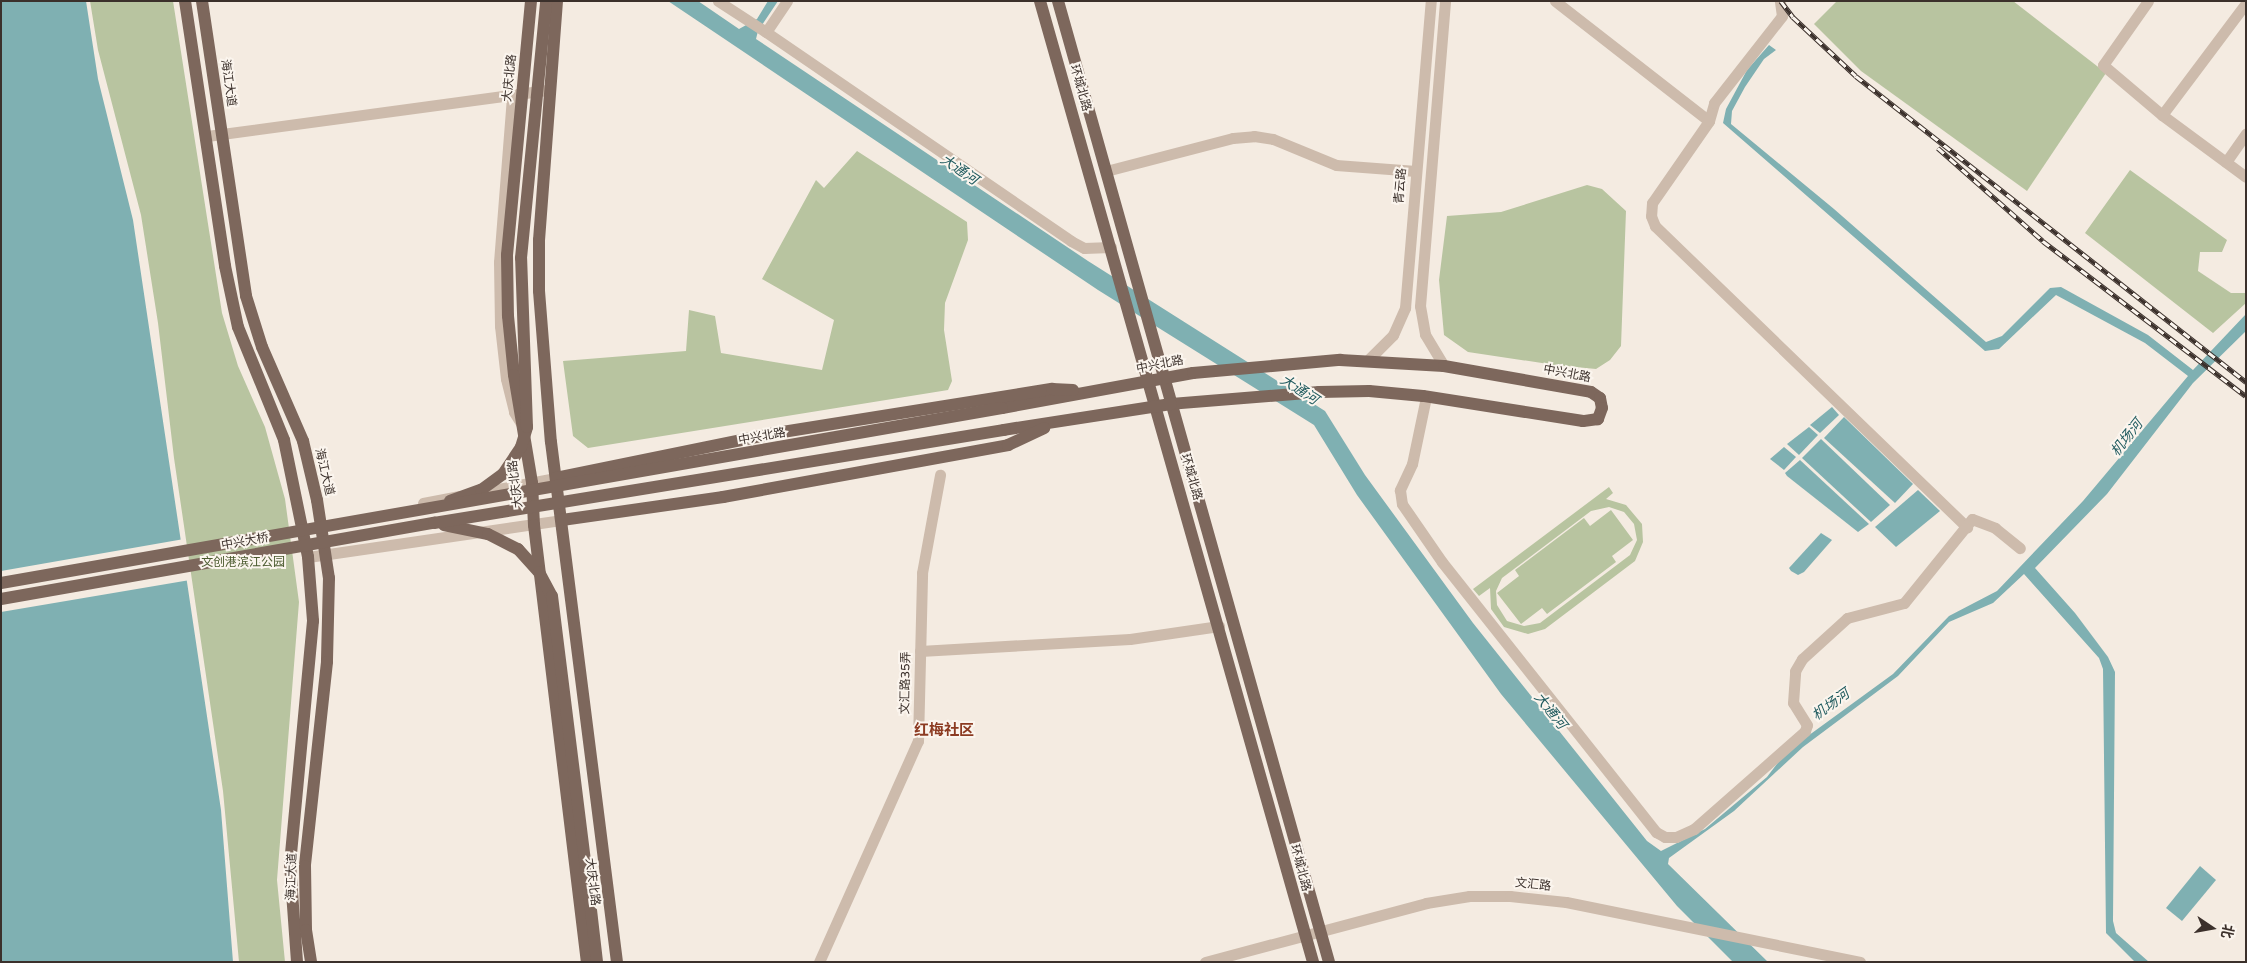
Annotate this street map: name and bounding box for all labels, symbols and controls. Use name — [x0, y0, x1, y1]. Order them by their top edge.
street label: 大庆北路 — [500, 53, 520, 103]
street label: 海江大道 — [218, 58, 238, 108]
street label: 环城北路 — [1066, 63, 1094, 113]
water label: 大通河 — [937, 151, 981, 189]
street label: 青云路 — [1392, 167, 1410, 205]
street label: 中兴北路 — [1135, 353, 1185, 377]
street label: 中兴北路 — [1542, 362, 1592, 386]
water label: 大通河 — [1277, 372, 1321, 408]
water label: 机场河 — [2107, 416, 2147, 460]
street label: 中兴北路 — [737, 426, 787, 448]
street label: 海江大道 — [312, 447, 336, 497]
street label: 环城北路 — [1177, 452, 1205, 502]
street label: 大庆北路 — [506, 459, 526, 509]
street label: 中兴大桥 — [220, 531, 270, 553]
park label: 文创港滨江公园 — [201, 556, 285, 570]
street label: 文汇路35弄 — [898, 651, 914, 715]
water label: 机场河 — [1809, 686, 1853, 724]
water label: 大通河 — [1530, 689, 1570, 733]
district label: 红梅社区 — [914, 722, 974, 740]
street label: 环城北路 — [1287, 843, 1313, 893]
street label: 海江大道 — [284, 853, 300, 901]
street label: 大庆北路 — [582, 857, 602, 907]
street label: 文汇路 — [1514, 876, 1552, 894]
north arrow — [2187, 903, 2237, 953]
text: 北 — [2217, 923, 2237, 940]

